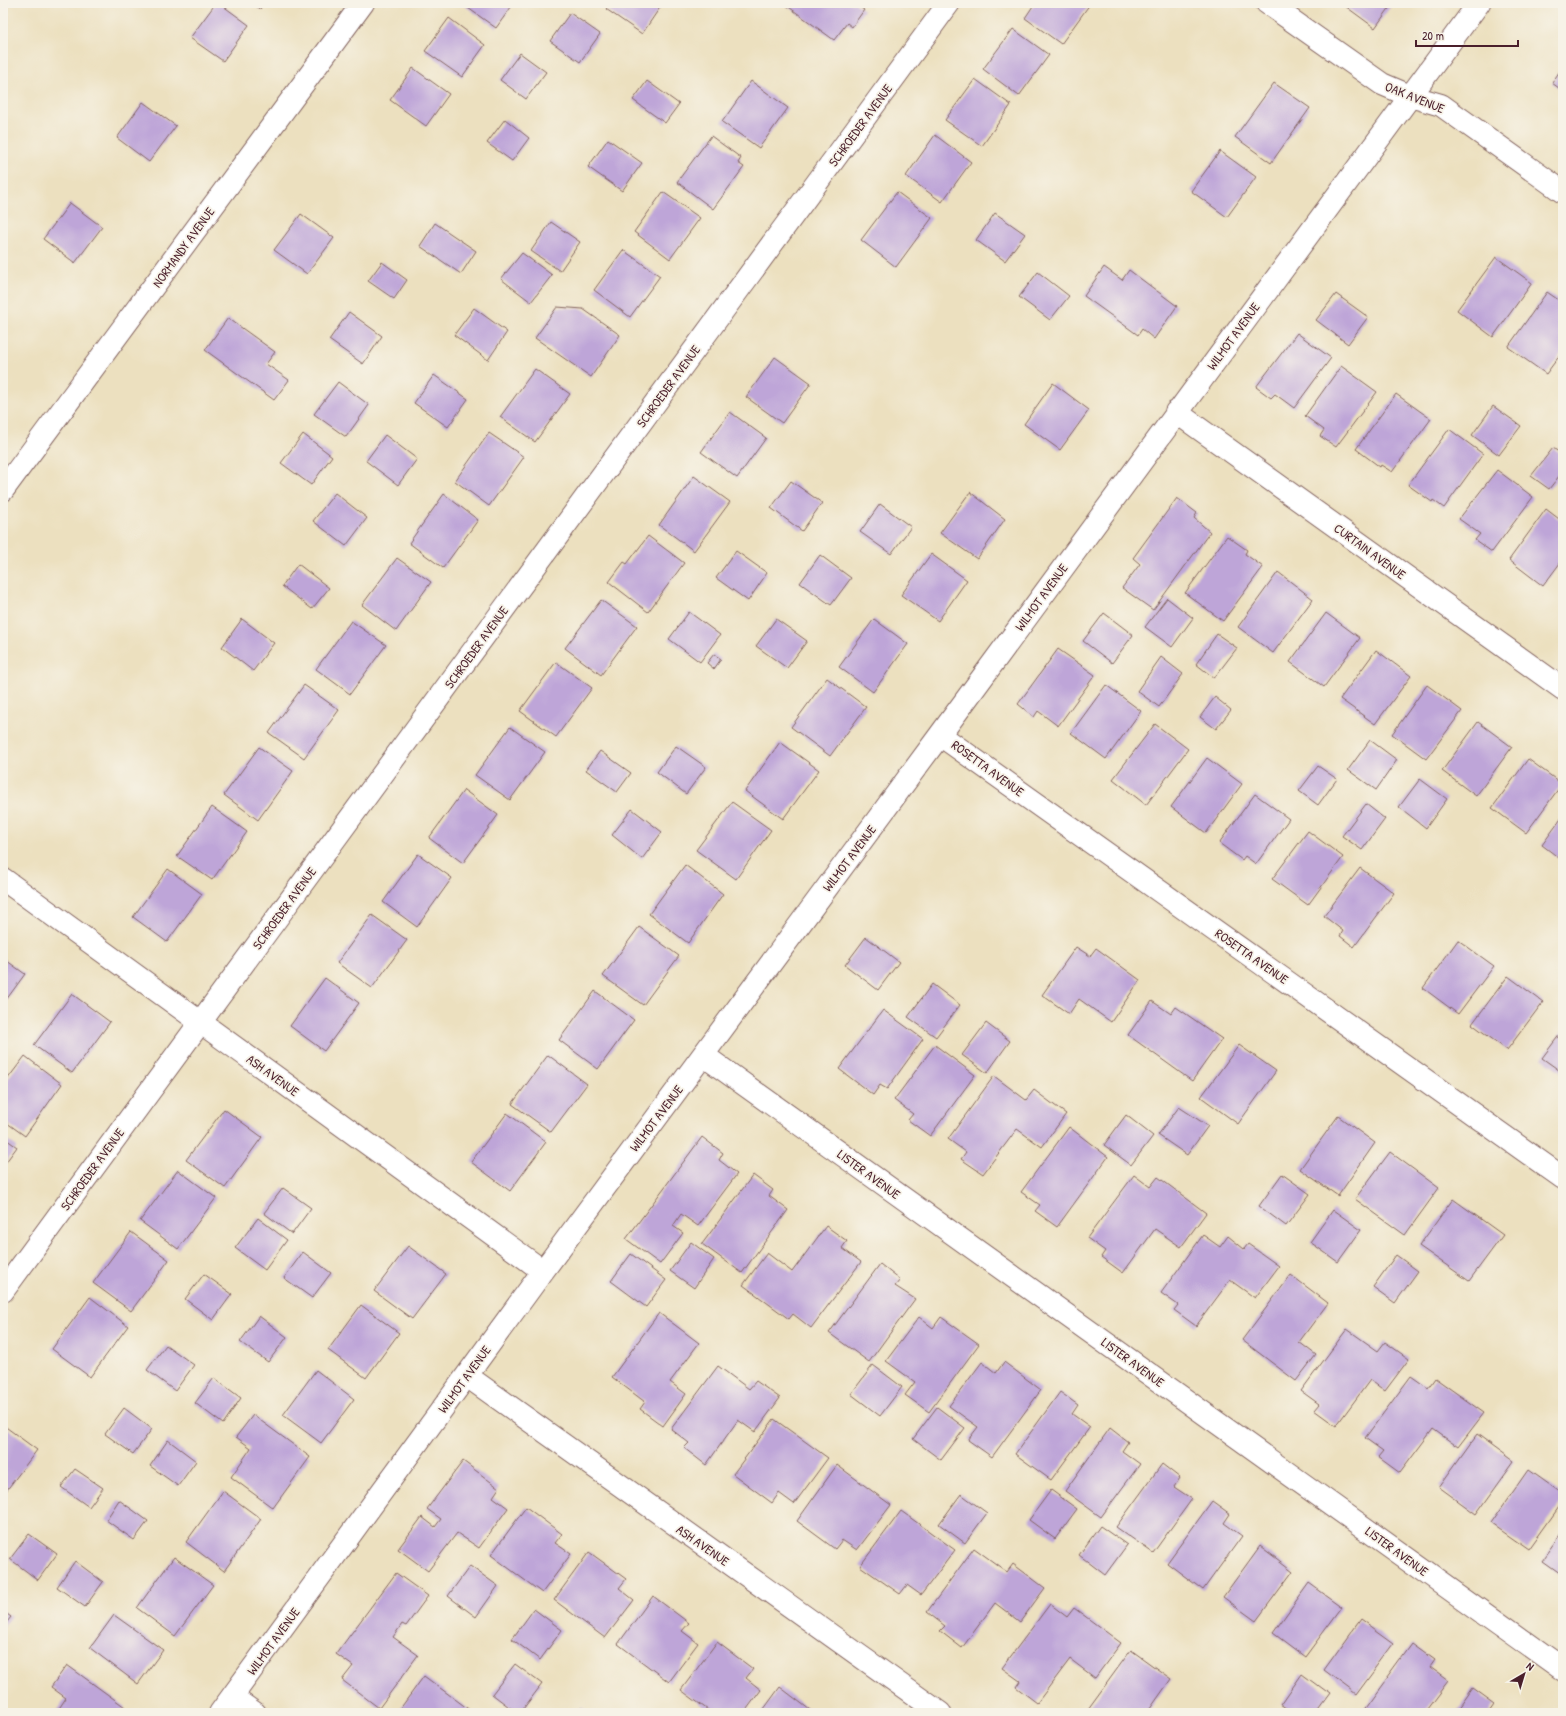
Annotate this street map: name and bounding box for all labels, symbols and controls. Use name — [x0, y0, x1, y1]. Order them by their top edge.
scale bar — [1416, 22, 1518, 48]
text: 20 m — [1422, 27, 1444, 44]
street label: OAK AVENUE — [1383, 77, 1448, 117]
street label: SCHROEDER AVENUE — [824, 80, 896, 170]
street label: NORMANDY AVENUE — [148, 203, 218, 291]
street label: WILMOT AVENUE — [1202, 298, 1264, 373]
street label: SCHROEDER AVENUE — [632, 341, 704, 431]
street label: CURTAIN AVENUE — [1330, 519, 1410, 583]
street label: WILMOT AVENUE — [1010, 559, 1072, 634]
street label: SCHROEDER AVENUE — [440, 602, 512, 692]
street label: ROSETTA AVENUE — [948, 736, 1028, 801]
street label: WILMOT AVENUE — [818, 821, 880, 895]
street label: SCHROEDER AVENUE — [248, 863, 320, 953]
street label: ROSETTA AVENUE — [1212, 924, 1292, 988]
street label: ASH AVENUE — [243, 1050, 303, 1100]
street label: WILMOT AVENUE — [625, 1081, 687, 1155]
street label: SCHROEDER AVENUE — [56, 1124, 128, 1214]
street label: LISTER AVENUE — [834, 1145, 904, 1203]
street label: LISTER AVENUE — [1098, 1333, 1168, 1391]
street label: WILMOT AVENUE — [433, 1341, 495, 1416]
street label: ASH AVENUE — [673, 1520, 733, 1570]
street label: LISTER AVENUE — [1362, 1522, 1432, 1580]
street label: WILMOT AVENUE — [242, 1603, 304, 1678]
north arrow — [1504, 1654, 1544, 1694]
text: N — [1524, 1659, 1537, 1674]

